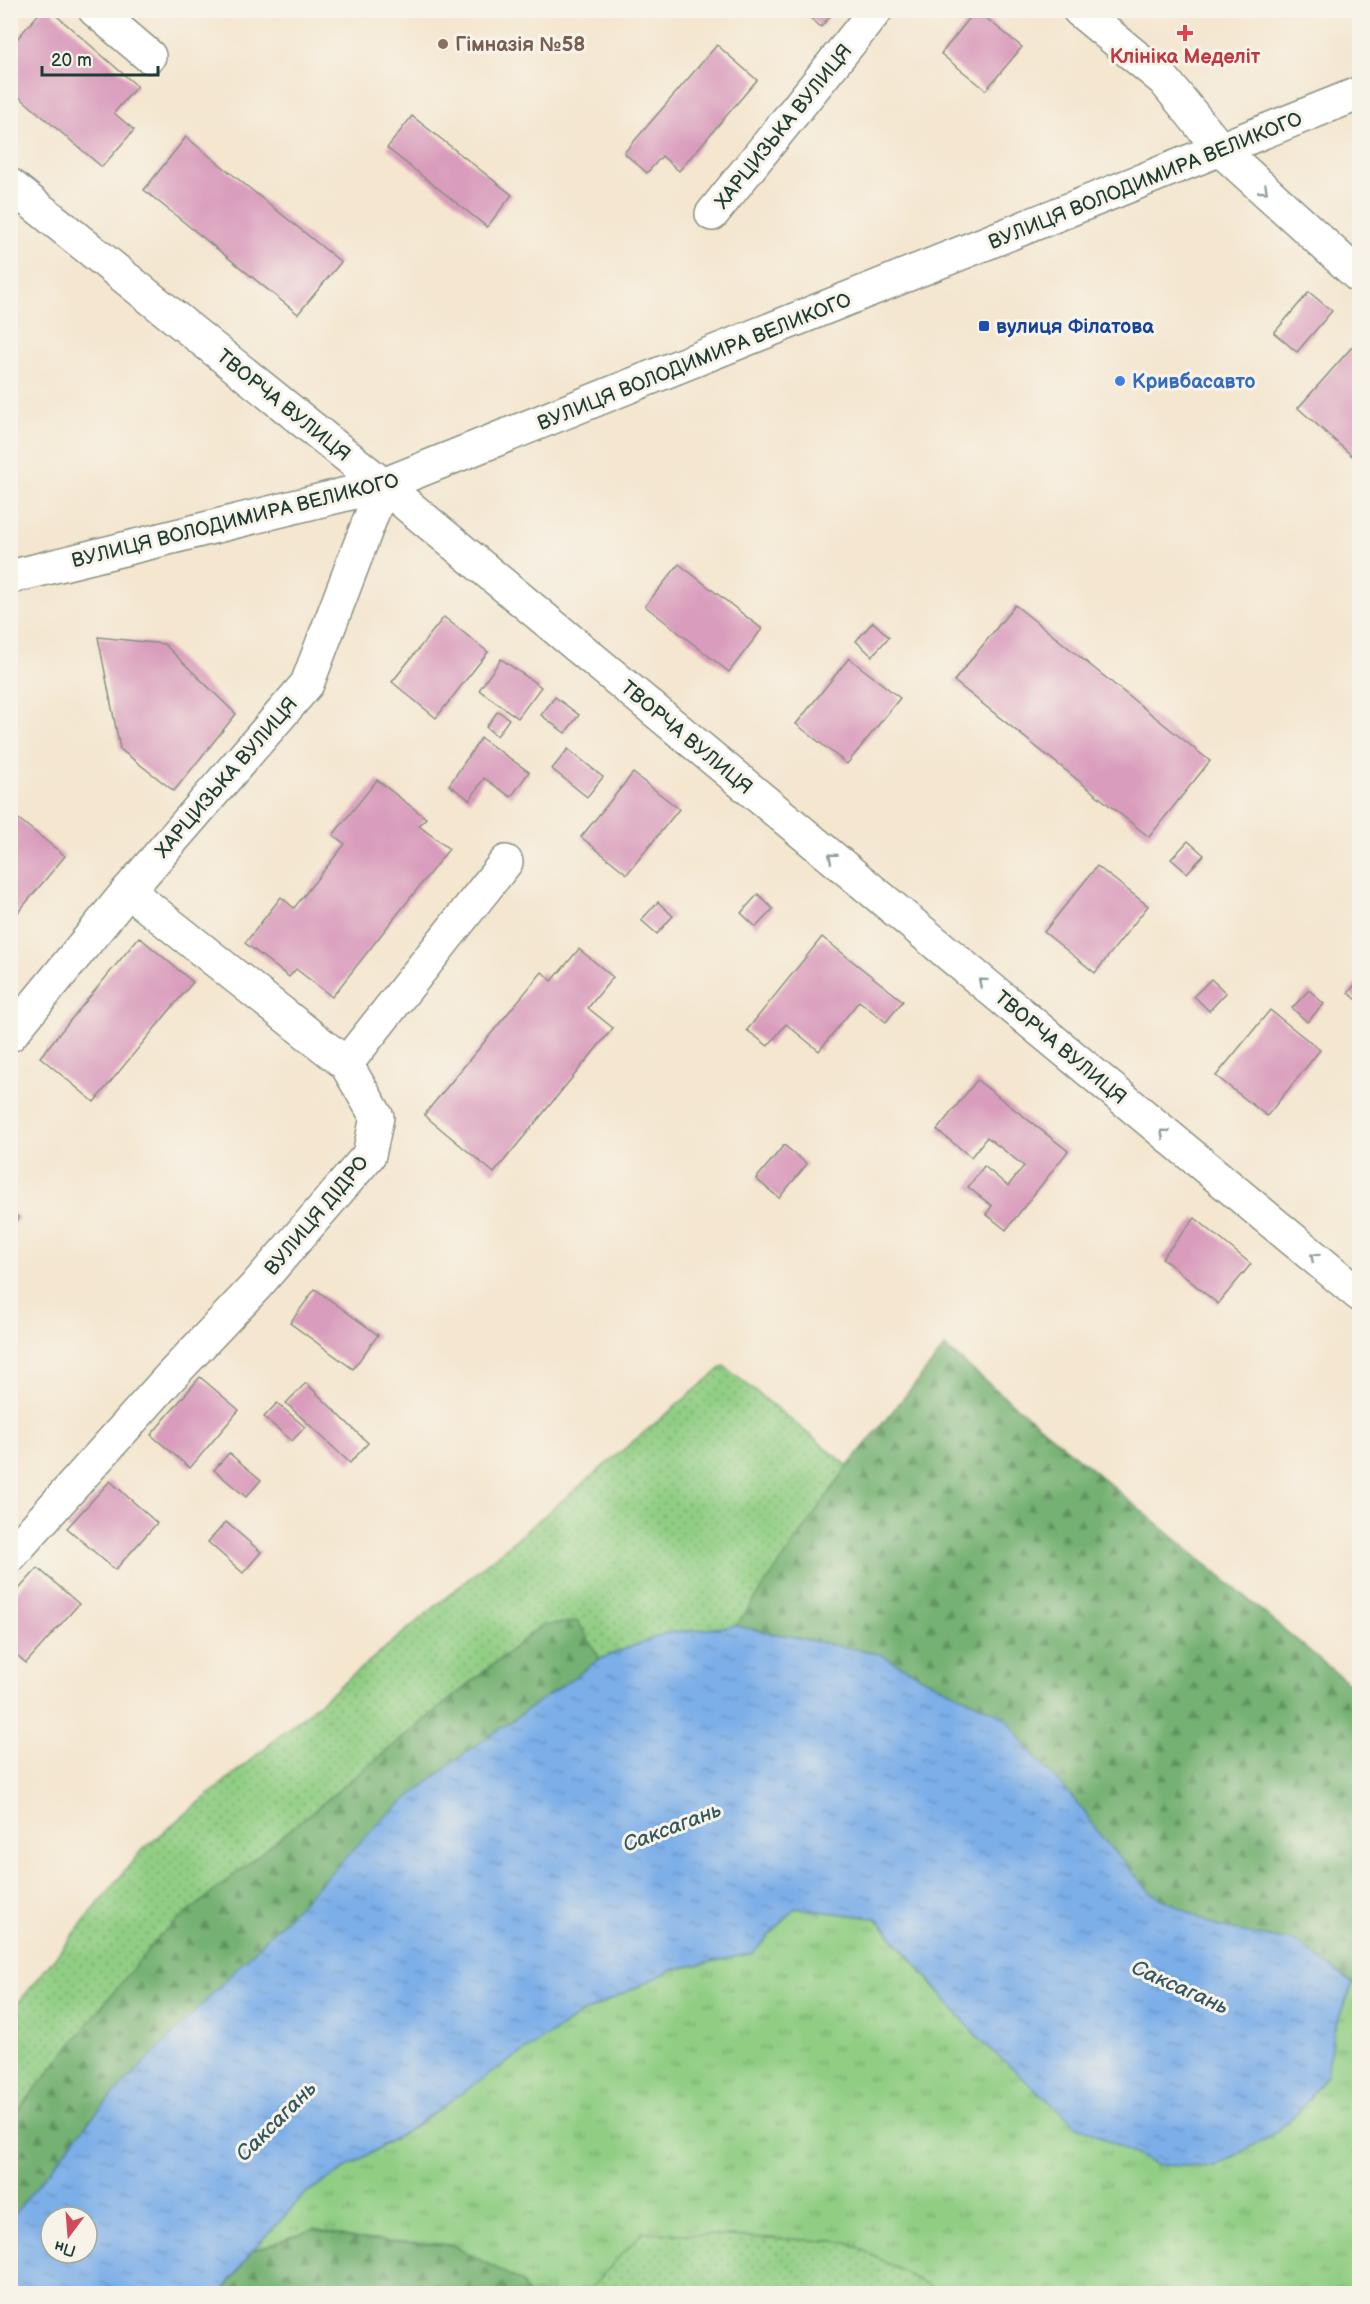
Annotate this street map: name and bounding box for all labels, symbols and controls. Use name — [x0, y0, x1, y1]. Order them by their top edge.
marker: Клініка Меделіт — [1176, 24, 1194, 42]
place label: Гімназія №58 — [455, 33, 585, 57]
marker: Гімназія №58 — [436, 37, 450, 51]
scale bar — [42, 39, 158, 77]
street label: ХАРЦИЗЬКА ВУЛИЦЯ — [710, 39, 858, 214]
place label: Клініка Меделіт — [1110, 45, 1261, 69]
text: 20 m — [51, 50, 92, 71]
street label: ВУЛИЦЯ ВОЛОДИМИРА ВЕЛИКОГО — [985, 107, 1306, 255]
one-way arrow — [1257, 183, 1268, 194]
street label: ВУЛИЦЯ ВОЛОДИМИРА ВЕЛИКОГО — [534, 288, 855, 436]
place label: вулиця Філатова — [996, 315, 1154, 339]
marker: вулиця Філатова — [977, 319, 991, 333]
street label: ТВОРЧА ВУЛИЦЯ — [212, 345, 355, 467]
place label: Кривбасавто — [1132, 370, 1256, 394]
marker: Кривбасавто — [1113, 374, 1127, 388]
street label: ВУЛИЦЯ ВОЛОДИМИРА ВЕЛИКОГО — [69, 469, 401, 573]
street label: ТВОРЧА ВУЛИЦЯ — [616, 676, 757, 800]
street label: ХАРЦИЗЬКА ВУЛИЦЯ — [150, 692, 303, 863]
one-way arrow — [828, 854, 839, 865]
one-way arrow — [978, 978, 989, 989]
street label: ТВОРЧА ВУЛИЦЯ — [990, 986, 1131, 1110]
one-way arrow — [1160, 1129, 1171, 1140]
street label: ВУЛИЦЯ ДІДРО — [260, 1151, 374, 1280]
one-way arrow — [1310, 1254, 1321, 1265]
water label: Саксагань — [619, 1797, 725, 1858]
water label: Саксагань — [1127, 1955, 1232, 2020]
water label: Саксагань — [231, 2076, 322, 2167]
north arrow — [39, 2205, 99, 2265]
text: Пн — [52, 2236, 78, 2260]

